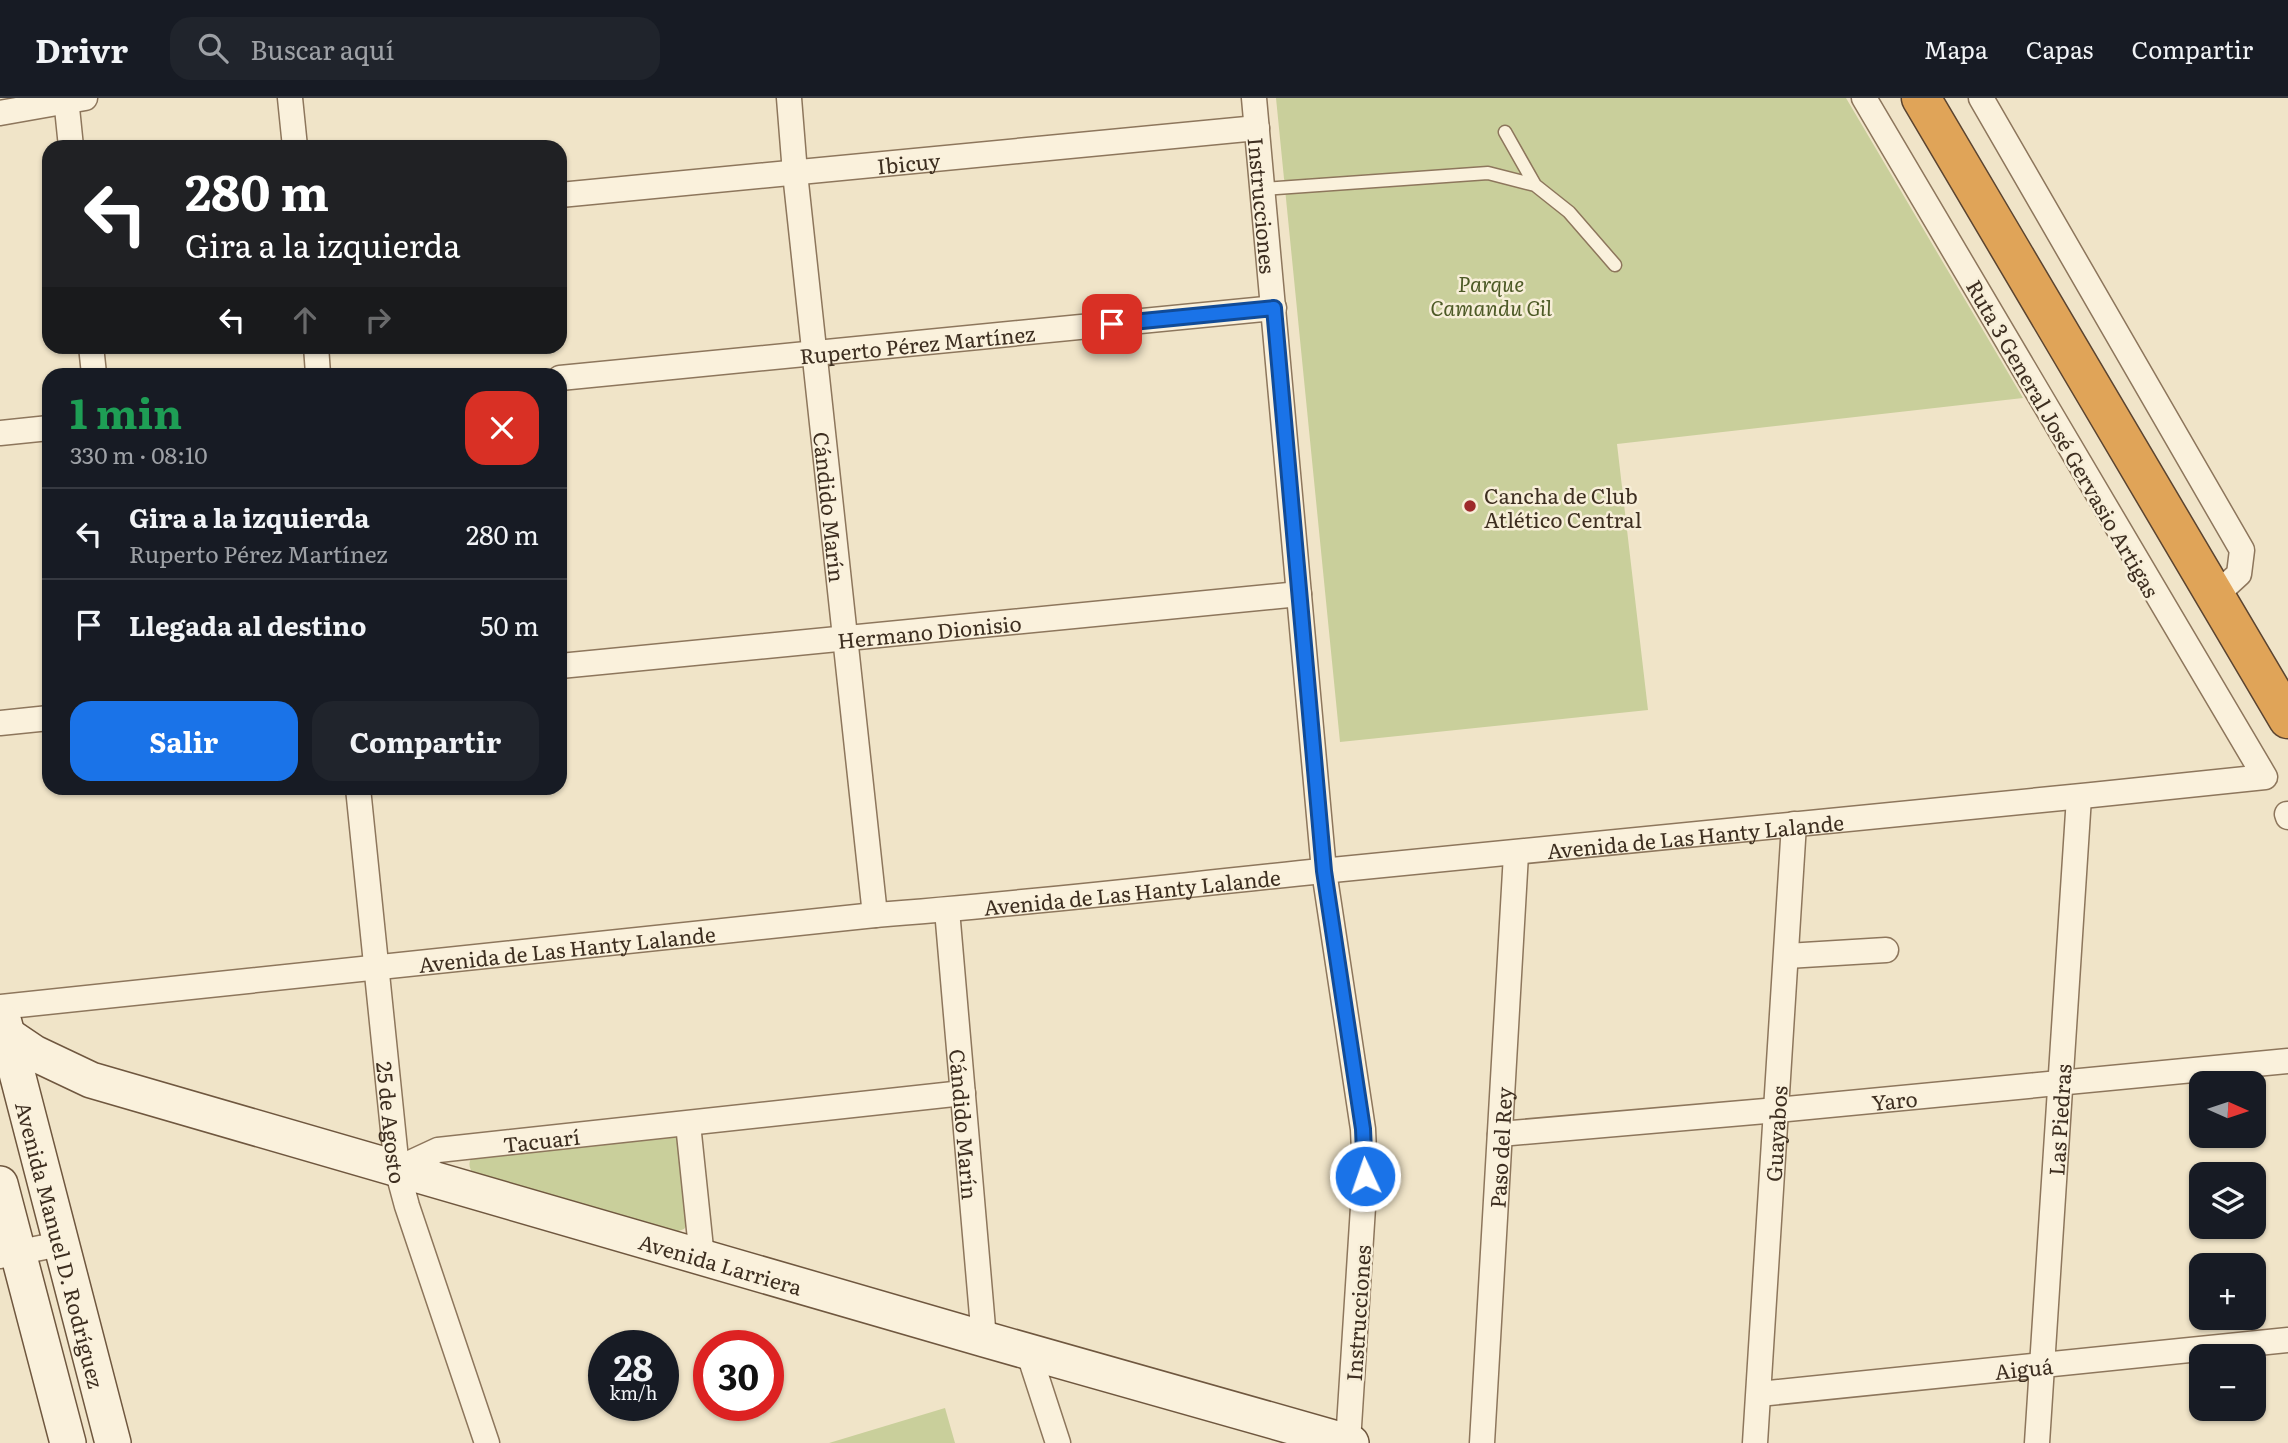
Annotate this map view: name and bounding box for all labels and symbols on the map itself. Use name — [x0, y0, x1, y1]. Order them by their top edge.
street label: Instrucciones — [1242, 136, 1285, 275]
street label: Ibicuy — [875, 143, 942, 180]
park label: Parque Camandu Gil — [1430, 267, 1552, 322]
street label: Ruta 3 General José Gervasio Artigas — [1960, 273, 2168, 603]
pin — [1082, 294, 1142, 354]
street label: Ruperto Pérez Martínez — [798, 316, 1036, 370]
street label: Cándido Marín — [807, 430, 855, 584]
place label: Cancha de Club Atlético Central — [1484, 479, 1642, 534]
marker: Cancha de Club Atlético Central — [1462, 498, 1478, 514]
street label: Hermano Dionisio — [836, 606, 1023, 654]
street label: Avenida de Las Hanty Lalande — [1545, 805, 1845, 865]
street label: Avenida de Las Hanty Lalande — [982, 860, 1282, 921]
street label: Avenida de Las Hanty Lalande — [417, 916, 717, 978]
street label: Cándido Marín — [944, 1048, 987, 1201]
street label: 25 de Agosto — [371, 1060, 416, 1187]
street label: Las Piedras — [2039, 1063, 2077, 1177]
north arrow — [2189, 1071, 2266, 1148]
street label: Yaro — [1870, 1081, 1919, 1116]
street label: Paso del Rey — [1480, 1085, 1518, 1209]
street label: Guayabos — [1756, 1085, 1793, 1183]
street label: Avenida Manuel D. Rodríguez — [9, 1098, 114, 1391]
street label: Tacuarí — [501, 1119, 581, 1158]
position arrow — [1328, 1139, 1402, 1213]
street label: Avenida Larriera — [636, 1224, 807, 1301]
street label: Instrucciones — [1337, 1244, 1377, 1382]
speed limit sign: 30 — [693, 1330, 784, 1421]
street label: Aiguá — [1993, 1349, 2055, 1385]

